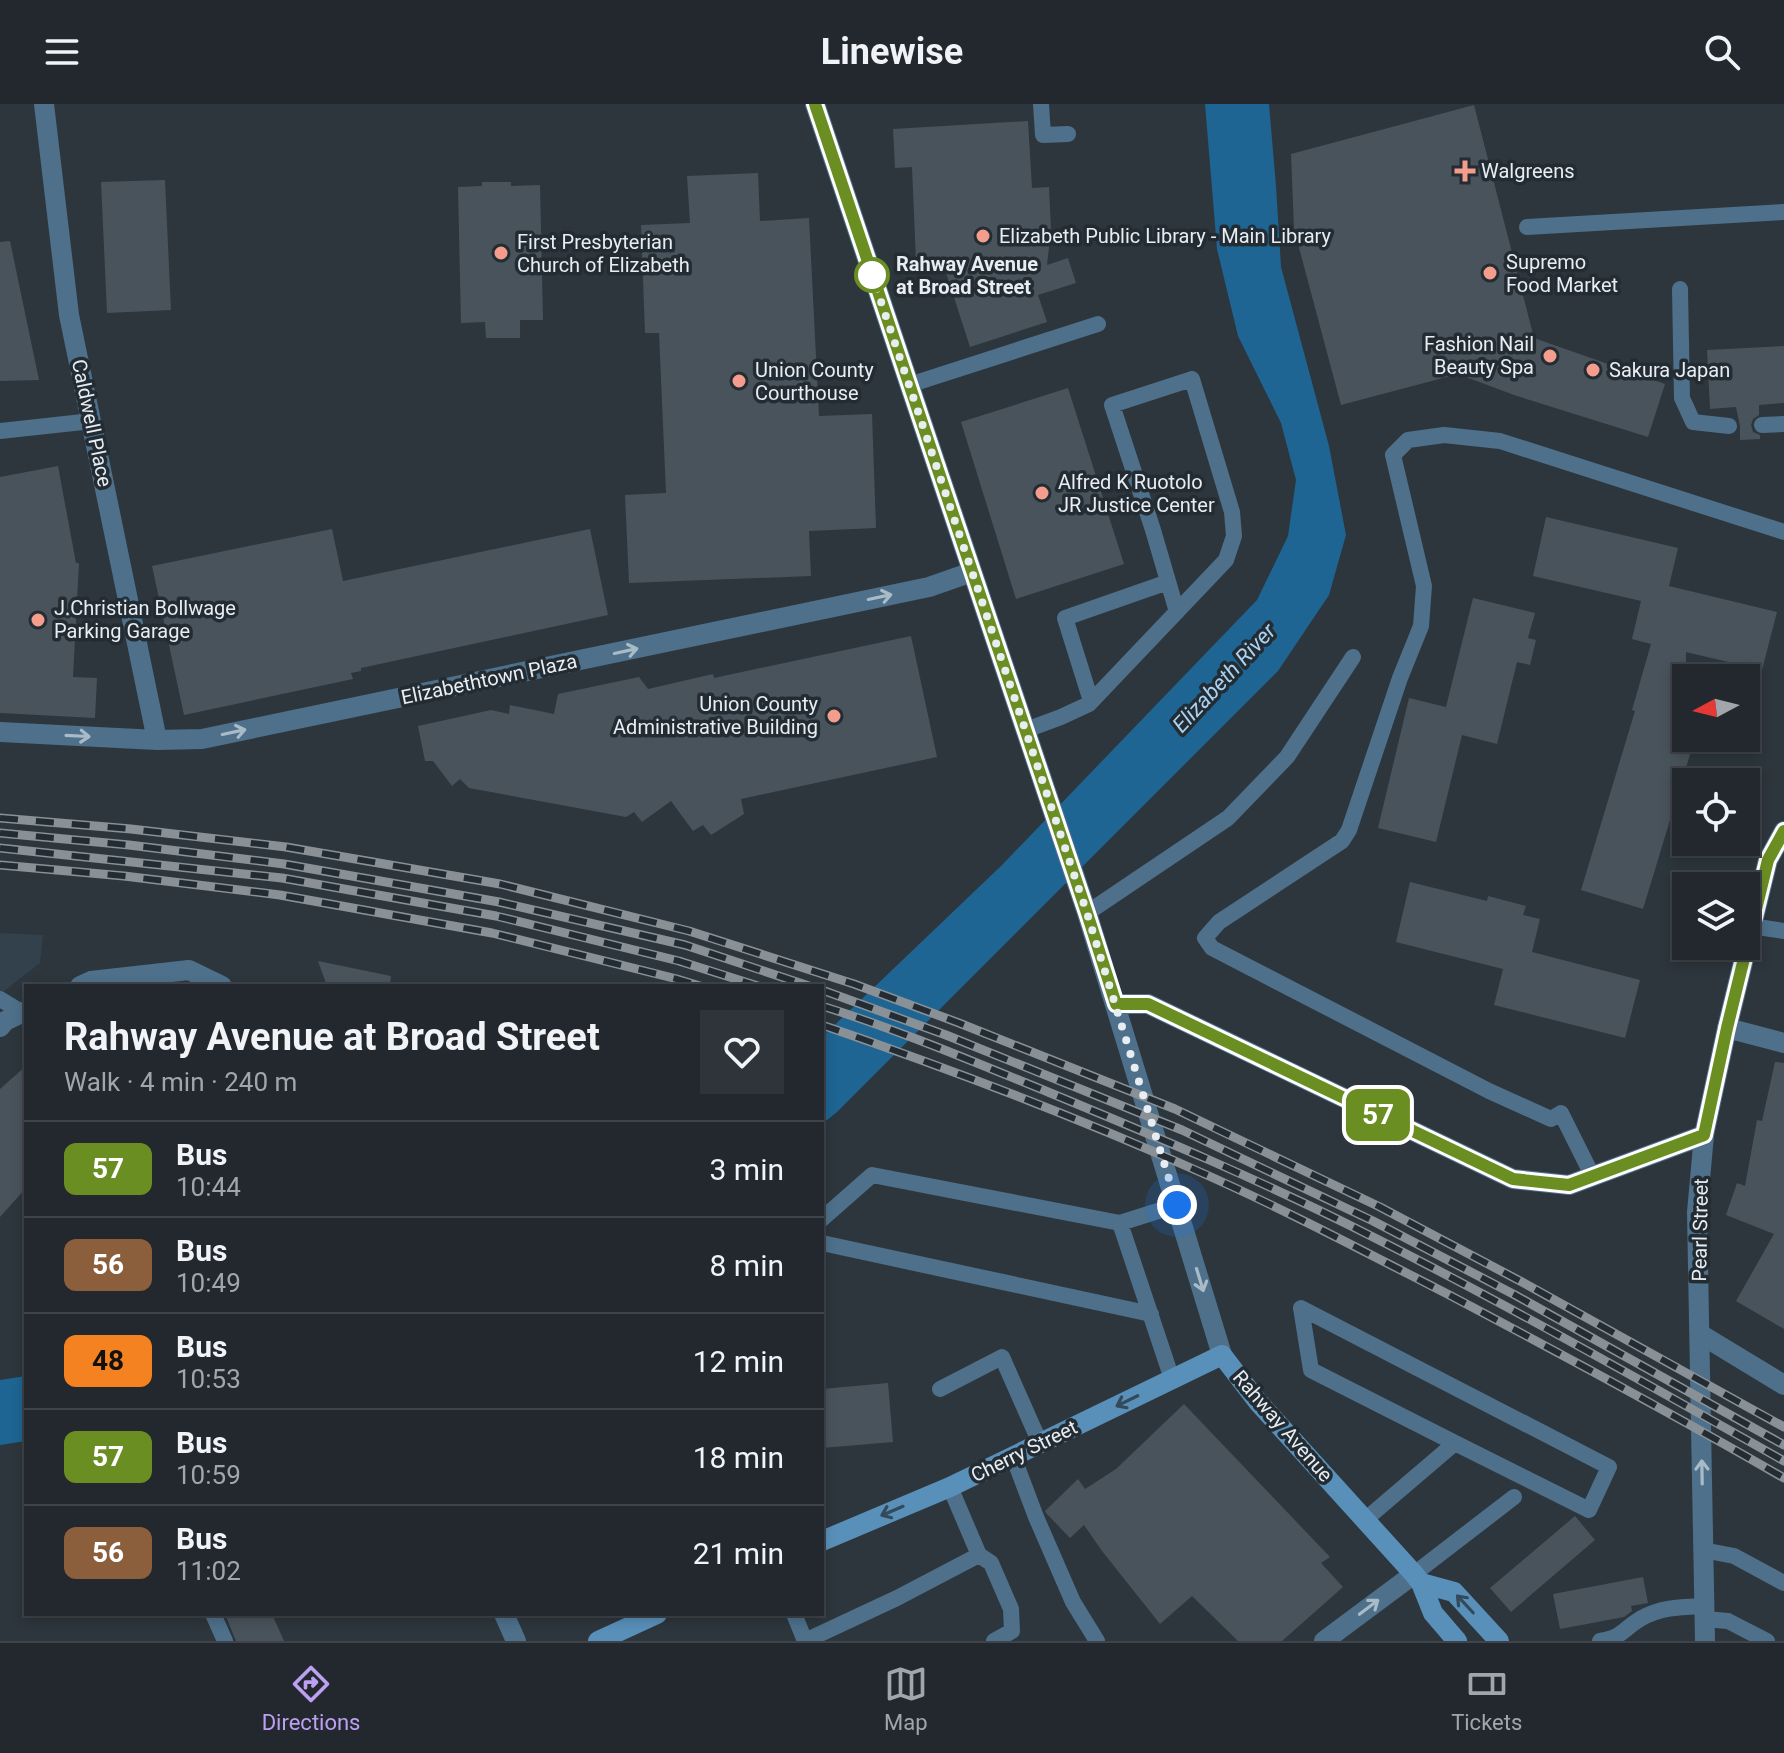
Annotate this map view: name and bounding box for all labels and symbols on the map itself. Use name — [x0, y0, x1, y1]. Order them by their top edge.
place label: Walgreens — [1481, 159, 1575, 183]
marker: Walgreens — [1456, 162, 1474, 180]
place label: Elizabeth Public Library - Main Library — [999, 224, 1332, 248]
marker: Elizabeth Public Library - Main Library — [974, 227, 992, 245]
place label: First Presbyterian Church of Elizabeth — [517, 230, 690, 277]
marker: First Presbyterian Church of Elizabeth — [492, 244, 510, 262]
place label: Supremo Food Market — [1506, 250, 1618, 297]
place label: Rahway Avenue at Broad Street — [896, 252, 1038, 299]
marker: Rahway Avenue at Broad Street — [855, 258, 889, 292]
marker: Supremo Food Market — [1481, 264, 1499, 282]
place label: Fashion Nail Beauty Spa — [1424, 332, 1534, 379]
marker: Fashion Nail Beauty Spa — [1541, 347, 1559, 365]
street label: Caldwell Place — [67, 357, 117, 489]
place label: Union County Courthouse — [755, 358, 874, 405]
place label: Sakura Japan — [1609, 358, 1730, 382]
marker: Sakura Japan — [1584, 361, 1602, 379]
marker: Union County Courthouse — [730, 372, 748, 390]
place label: Alfred K Ruotolo JR Justice Center — [1058, 470, 1215, 517]
marker: Alfred K Ruotolo JR Justice Center — [1033, 484, 1051, 502]
one-way arrow — [867, 589, 893, 604]
place label: J.Christian Bollwage Parking Garage — [54, 596, 236, 643]
marker: J.Christian Bollwage Parking Garage — [29, 611, 47, 629]
water label: Elizabeth River — [1167, 618, 1281, 737]
one-way arrow — [613, 643, 638, 658]
street label: Elizabethtown Plaza — [399, 649, 579, 709]
north arrow — [1672, 664, 1760, 752]
place label: Union County Administrative Building — [613, 692, 819, 739]
marker: Union County Administrative Building — [825, 707, 843, 725]
one-way arrow — [221, 724, 247, 739]
one-way arrow — [64, 729, 91, 744]
line badge: 57 — [1342, 1089, 1414, 1141]
street label: Pearl Street — [1687, 1178, 1713, 1282]
your location — [1157, 1185, 1197, 1225]
one-way arrow — [1193, 1266, 1208, 1292]
street label: Rahway Avenue — [1228, 1365, 1338, 1487]
one-way arrow — [1115, 1394, 1139, 1409]
street label: Cherry Street — [967, 1415, 1081, 1487]
one-way arrow — [1694, 1459, 1710, 1486]
one-way arrow — [880, 1505, 904, 1520]
one-way arrow — [1455, 1594, 1474, 1614]
one-way arrow — [1358, 1599, 1379, 1616]

